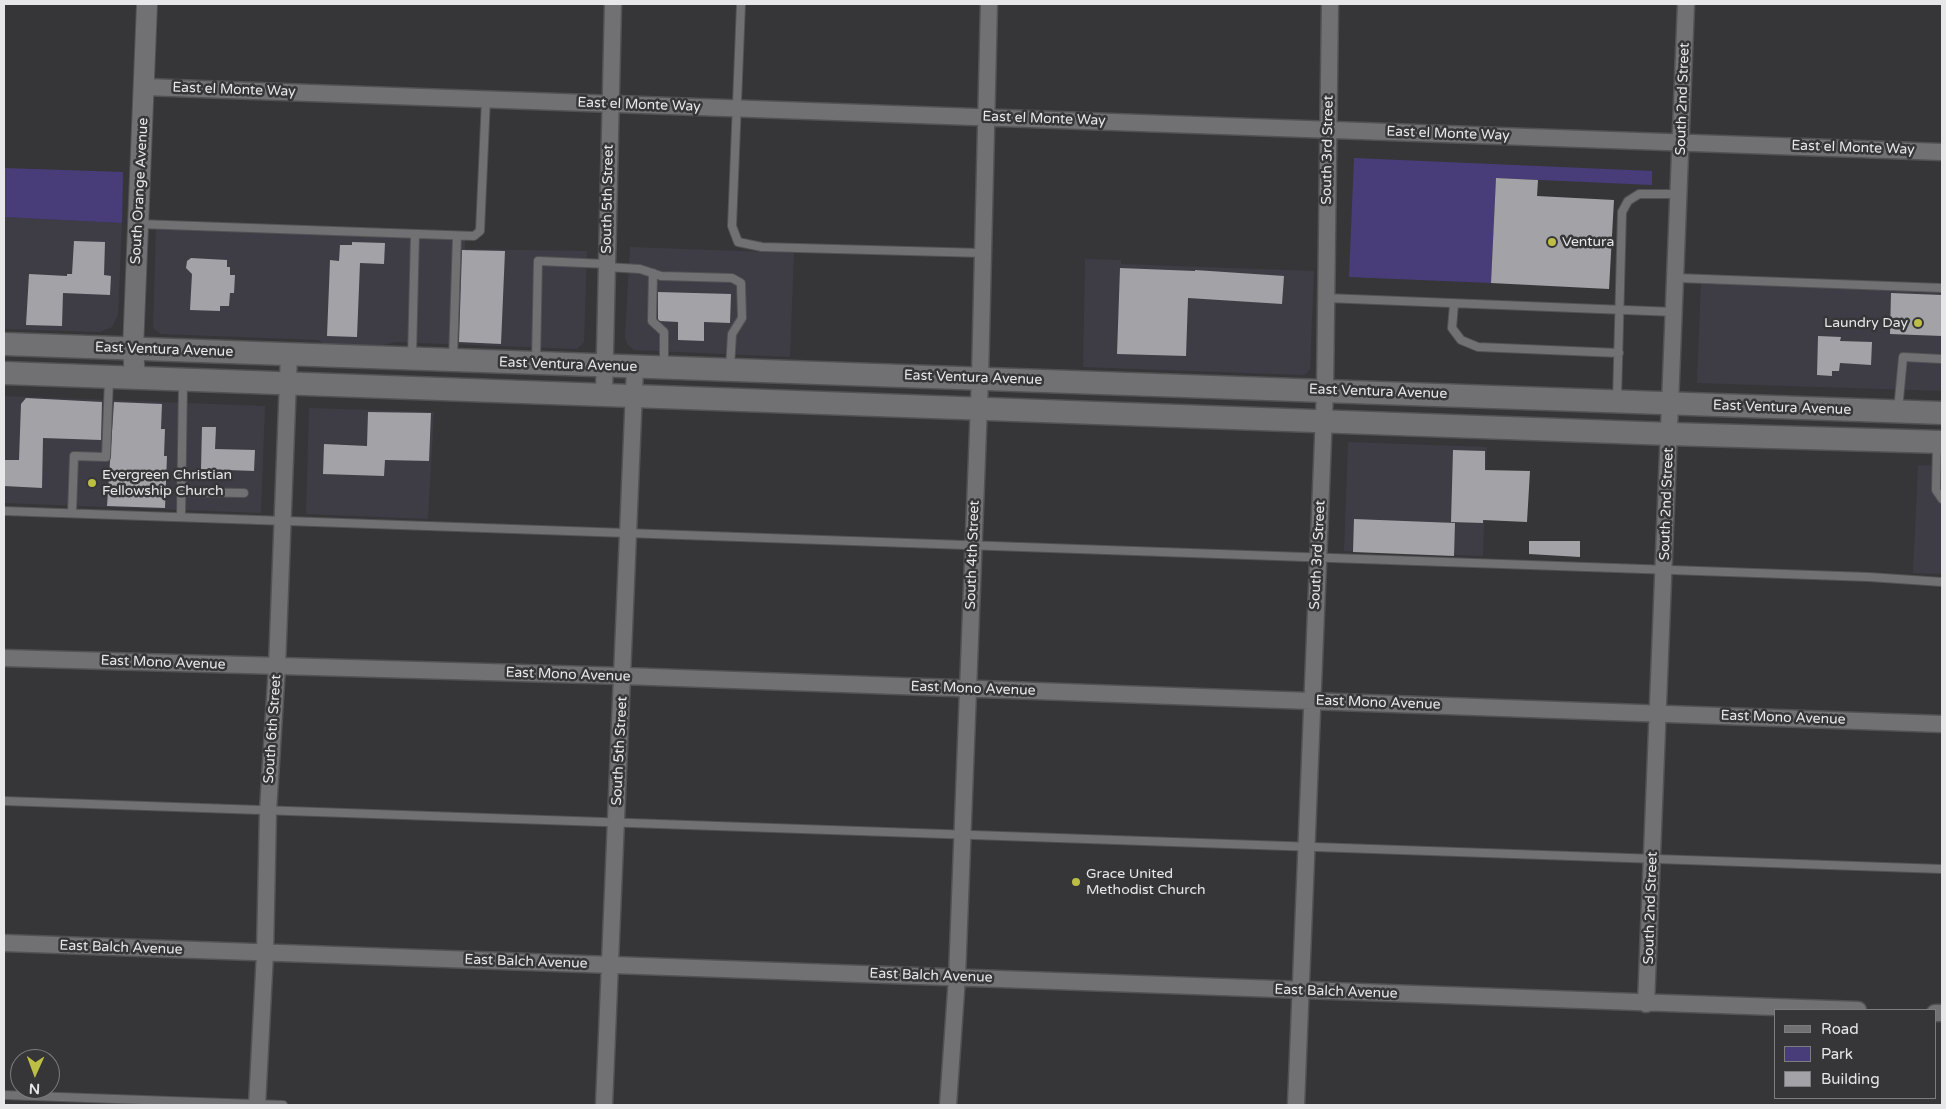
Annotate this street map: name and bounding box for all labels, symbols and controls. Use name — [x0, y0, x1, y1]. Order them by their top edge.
street label: South 2nd Street — [1673, 42, 1693, 156]
street label: East el Monte Way — [172, 79, 296, 101]
street label: East el Monte Way — [577, 94, 701, 116]
street label: South 3rd Street — [1319, 95, 1337, 205]
street label: East el Monte Way — [982, 108, 1106, 130]
street label: South Orange Avenue — [128, 117, 152, 265]
street label: East el Monte Way — [1386, 123, 1510, 145]
street label: East el Monte Way — [1791, 137, 1915, 159]
street label: South 5th Street — [599, 144, 617, 254]
place label: Ventura — [1562, 234, 1614, 250]
marker: Ventura — [1546, 236, 1558, 248]
place label: Laundry Day — [1824, 315, 1908, 331]
marker: Laundry Day — [1912, 317, 1924, 329]
street label: East Ventura Avenue — [95, 339, 233, 361]
street label: East Ventura Avenue — [499, 354, 637, 376]
street label: East Ventura Avenue — [904, 367, 1042, 389]
street label: East Ventura Avenue — [1309, 381, 1447, 403]
street label: East Ventura Avenue — [1713, 397, 1851, 419]
street label: South 2nd Street — [1657, 447, 1677, 561]
place label: Evergreen Christian Fellowship Church — [102, 467, 232, 500]
marker: Evergreen Christian Fellowship Church — [86, 477, 98, 489]
street label: South 4th Street — [963, 500, 983, 610]
street label: South 3rd Street — [1307, 500, 1329, 610]
street label: East Mono Avenue — [100, 652, 226, 674]
street label: East Mono Avenue — [505, 664, 631, 686]
street label: South 6th Street — [261, 674, 285, 784]
street label: East Mono Avenue — [910, 678, 1036, 700]
street label: East Mono Avenue — [1315, 692, 1441, 714]
street label: South 5th Street — [609, 696, 631, 806]
street label: East Mono Avenue — [1720, 707, 1846, 729]
street label: South 2nd Street — [1641, 851, 1661, 965]
place label: Grace United Methodist Church — [1086, 866, 1205, 899]
marker: Grace United Methodist Church — [1070, 876, 1082, 888]
street label: East Balch Avenue — [59, 937, 183, 959]
street label: East Balch Avenue — [464, 951, 588, 973]
street label: East Balch Avenue — [869, 965, 993, 987]
street label: East Balch Avenue — [1274, 981, 1398, 1003]
legend — [1774, 1009, 1936, 1099]
text: Road — [1821, 1020, 1859, 1038]
text: Park — [1821, 1045, 1853, 1063]
north arrow — [10, 1049, 60, 1099]
text: Building — [1821, 1070, 1880, 1088]
text: N — [29, 1080, 40, 1097]

